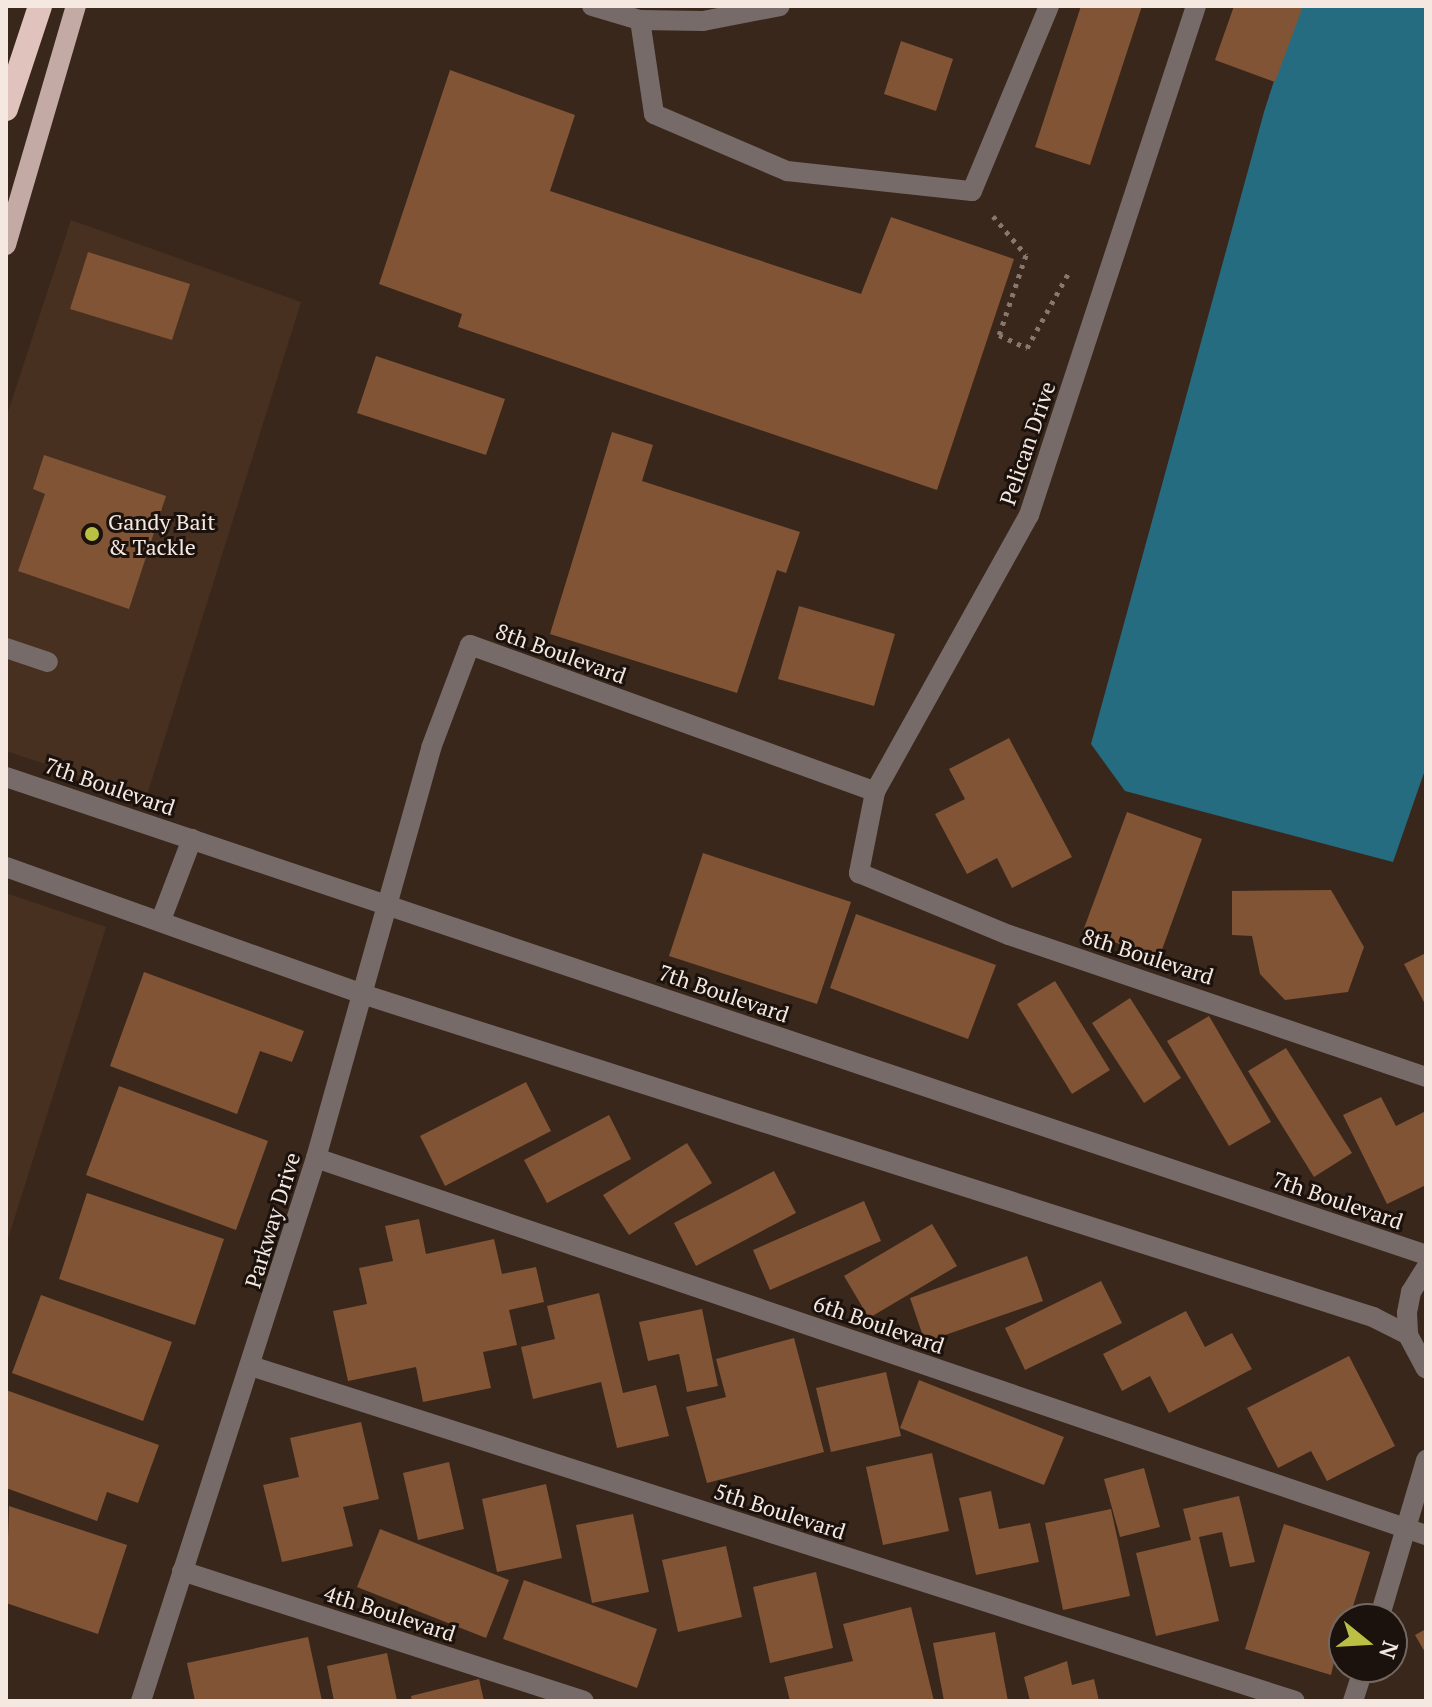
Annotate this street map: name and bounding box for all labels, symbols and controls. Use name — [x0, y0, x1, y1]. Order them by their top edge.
street label: Pelican Drive — [994, 378, 1060, 508]
place label: Gandy Bait & Tackle — [108, 508, 215, 560]
marker: Gandy Bait & Tackle — [83, 525, 101, 543]
street label: 8th Boulevard — [492, 617, 630, 689]
street label: 7th Boulevard — [42, 751, 178, 821]
street label: 8th Boulevard — [1079, 922, 1217, 990]
street label: 7th Boulevard — [656, 958, 792, 1028]
street label: Parkway Drive — [239, 1149, 305, 1291]
street label: 7th Boulevard — [1270, 1165, 1406, 1235]
street label: 6th Boulevard — [810, 1289, 948, 1359]
street label: 5th Boulevard — [711, 1477, 849, 1545]
street label: 4th Boulevard — [321, 1579, 459, 1647]
north arrow — [1328, 1603, 1408, 1683]
text: N — [1373, 1638, 1406, 1662]

